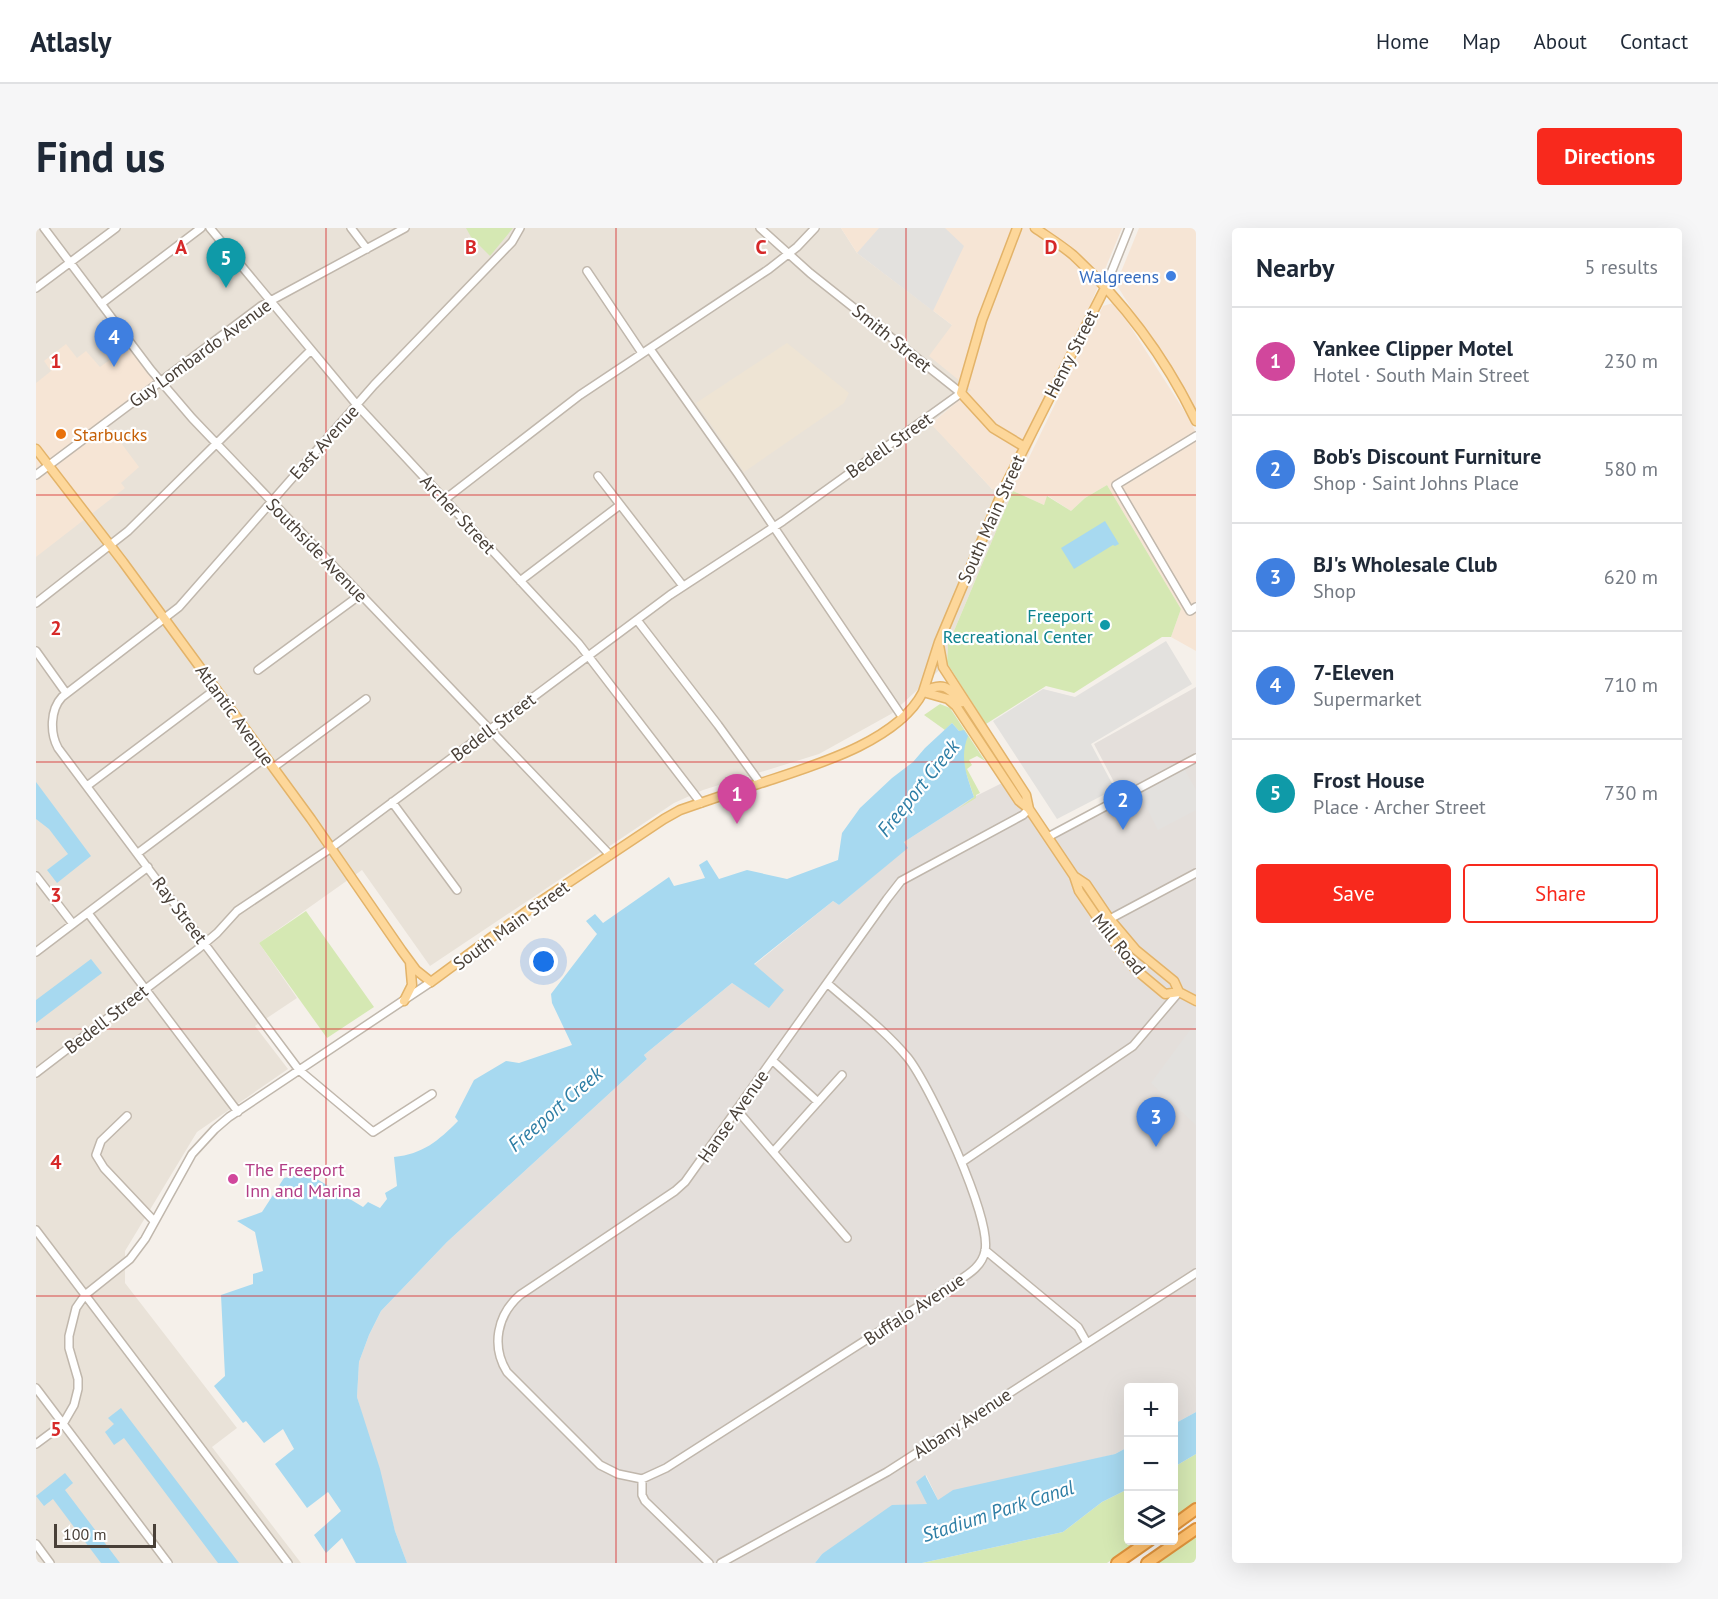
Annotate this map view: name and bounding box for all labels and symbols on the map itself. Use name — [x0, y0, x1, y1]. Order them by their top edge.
text: A — [175, 234, 188, 260]
text: B — [465, 234, 477, 260]
text: C — [755, 234, 767, 260]
text: D — [1045, 234, 1058, 260]
pin: 5 — [206, 238, 246, 288]
place label: Walgreens — [1079, 265, 1159, 288]
marker: Walgreens — [1164, 269, 1178, 283]
street label: Guy Lombardo Avenue — [124, 294, 276, 412]
street label: Smith Street — [848, 299, 936, 377]
street label: Henry Street — [1039, 306, 1103, 402]
pin: 4 — [94, 318, 134, 367]
text: 1 — [50, 348, 62, 374]
street label: East Avenue — [284, 400, 364, 484]
street label: Bedell Street — [842, 407, 936, 483]
place label: Starbucks — [73, 423, 147, 446]
marker: Starbucks — [54, 427, 68, 441]
street label: South Main Street — [952, 451, 1030, 587]
street label: Archer Street — [415, 469, 501, 559]
street label: Southside Avenue — [261, 493, 373, 607]
place label: Freeport Recreational Center — [943, 604, 1093, 648]
text: 2 — [50, 615, 62, 641]
marker: Freeport Recreational Center — [1098, 618, 1112, 632]
street label: Atlantic Avenue — [191, 660, 279, 770]
street label: Bedell Street — [446, 688, 540, 766]
water label: Freeport Creek — [871, 733, 966, 842]
pin: 1 — [718, 774, 756, 824]
pin: 2 — [1104, 780, 1142, 830]
street label: Ray Street — [147, 872, 213, 948]
street label: South Main Street — [448, 875, 574, 975]
text: 3 — [50, 882, 62, 908]
street label: Mill Road — [1087, 909, 1151, 979]
your location — [529, 947, 558, 976]
street label: Bedell Street — [60, 979, 152, 1059]
water label: Freeport Creek — [502, 1060, 609, 1157]
street label: Hanse Avenue — [693, 1065, 773, 1167]
pin: 3 — [1136, 1098, 1176, 1147]
text: 4 — [50, 1149, 62, 1175]
place label: The Freeport Inn and Marina — [245, 1158, 361, 1202]
marker: The Freeport Inn and Marina — [226, 1172, 240, 1186]
street label: Buffalo Avenue — [859, 1268, 969, 1350]
street label: Albany Avenue — [909, 1383, 1015, 1463]
text: 5 — [50, 1416, 62, 1442]
water label: Stadium Park Canal — [919, 1474, 1078, 1548]
scale bar — [54, 1521, 156, 1548]

